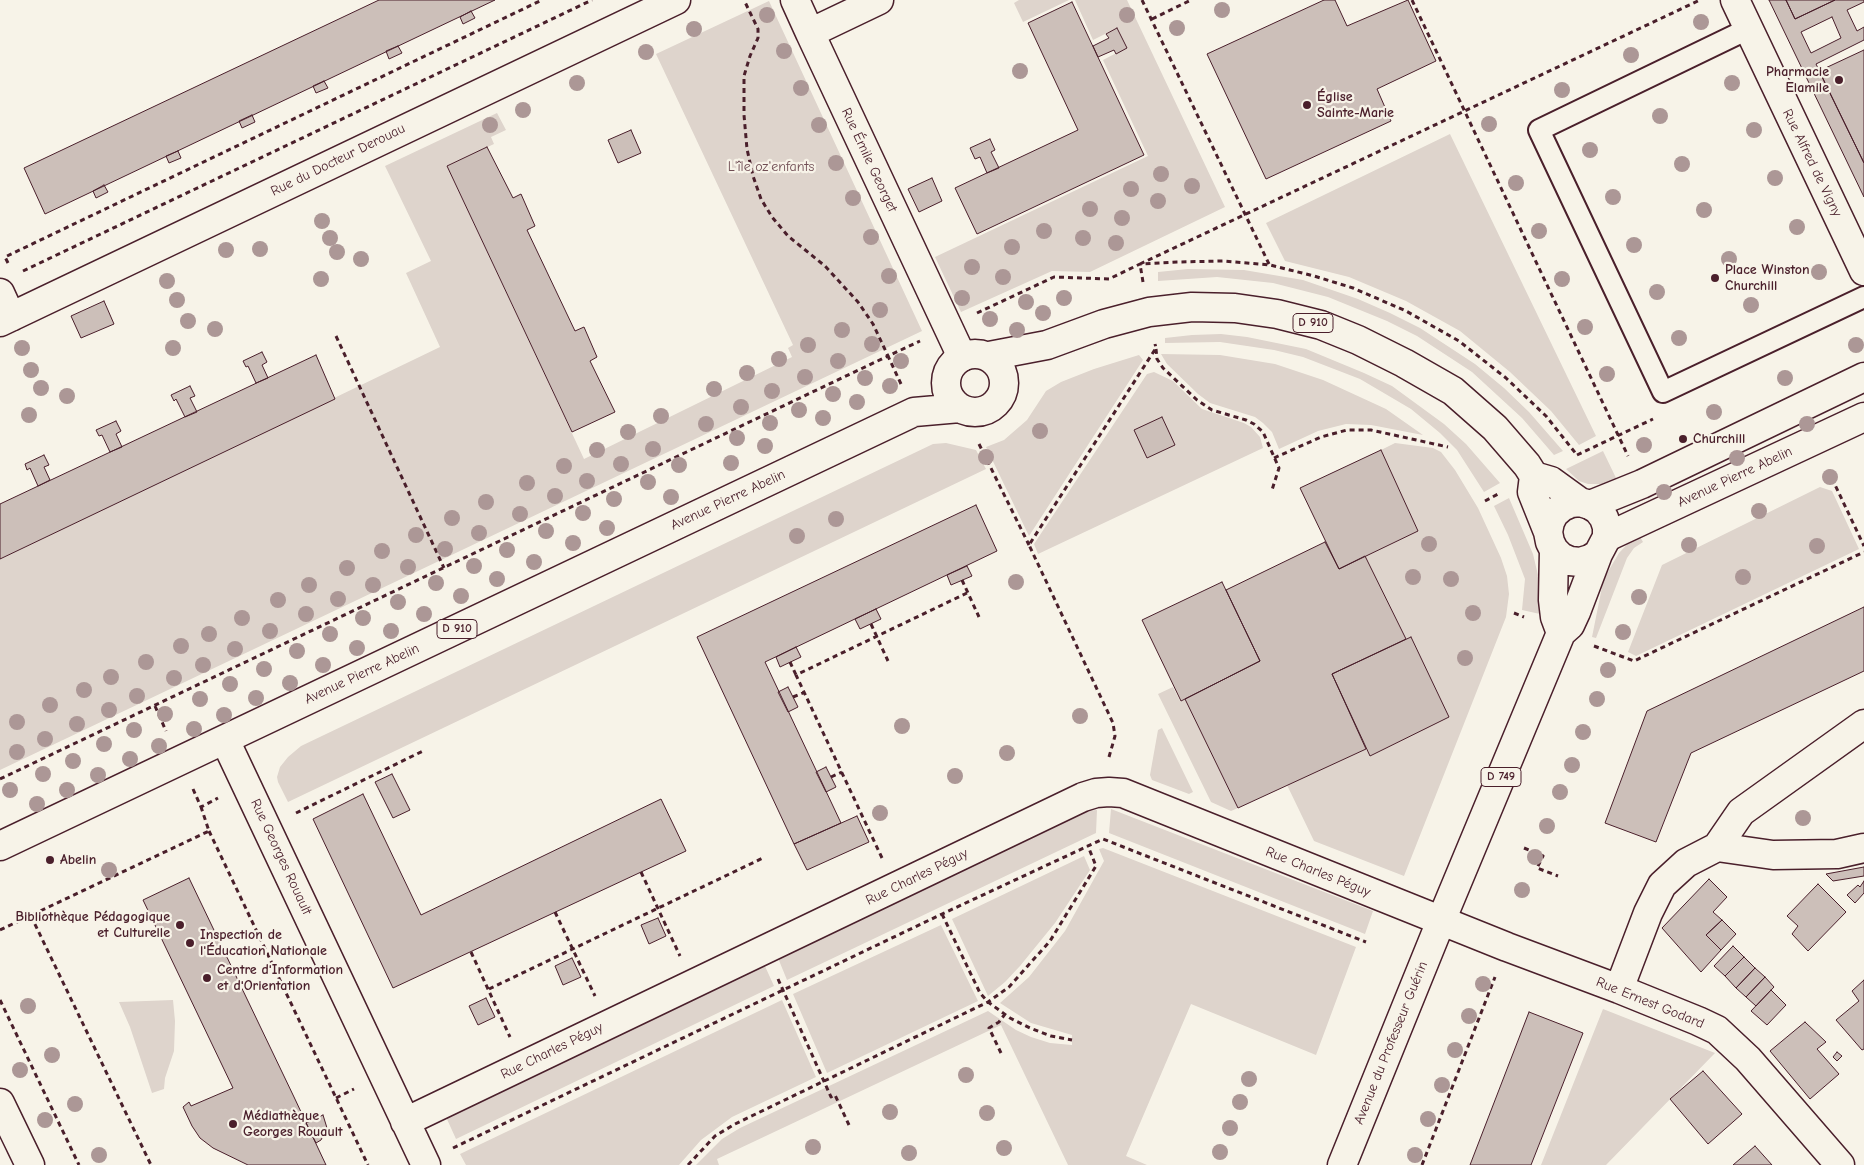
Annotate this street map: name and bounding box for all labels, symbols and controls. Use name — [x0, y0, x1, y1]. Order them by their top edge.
place label: Pharmacie Elamile — [1766, 64, 1829, 96]
marker: Pharmacie Elamile — [1833, 74, 1845, 86]
place label: Église Sainte-Marie — [1317, 89, 1394, 121]
marker: Église Sainte-Marie — [1301, 99, 1313, 111]
street label: Rue Émile Georget — [837, 105, 901, 215]
street label: Rue Alfred de Vigny — [1779, 106, 1845, 220]
street label: Rue du Docteur Derouau — [268, 120, 408, 200]
park label: L'île oz'enfants — [728, 159, 814, 175]
place label: Place Winston Churchill — [1725, 262, 1810, 294]
marker: Place Winston Churchill — [1709, 272, 1721, 284]
road number: D 910 — [1293, 314, 1333, 332]
place label: Churchill — [1693, 431, 1745, 447]
marker: Churchill — [1677, 433, 1689, 445]
street label: Avenue Pierre Abelin — [1675, 443, 1795, 511]
street label: Avenue Pierre Abelin — [668, 466, 788, 534]
road number: D 910 — [437, 620, 477, 638]
street label: Avenue Pierre Abelin — [302, 640, 422, 708]
road number: D 749 — [1481, 768, 1521, 786]
street label: Rue Georges Rouault — [247, 796, 315, 918]
street label: Rue Charles Péguy — [1263, 843, 1373, 901]
street label: Rue Charles Péguy — [863, 845, 971, 909]
place label: Abelin — [60, 852, 96, 868]
marker: Abelin — [44, 854, 56, 866]
place label: Bibliothèque Pédagogique et Culturelle — [15, 909, 170, 942]
marker: Bibliothèque Pédagogique et Culturelle — [174, 919, 186, 931]
place label: Inspection de l'Éducation Nationale — [200, 927, 327, 960]
marker: Inspection de l'Éducation Nationale — [184, 937, 196, 949]
street label: Avenue du Professeur Guérin — [1351, 959, 1431, 1127]
place label: Centre d'Information et d'Orientation — [217, 962, 343, 994]
marker: Centre d'Information et d'Orientation — [201, 972, 213, 984]
street label: Rue Ernest Godard — [1594, 974, 1706, 1032]
street label: Rue Charles Péguy — [498, 1019, 606, 1083]
place label: Médiathèque Georges Rouault — [243, 1108, 343, 1140]
marker: Médiathèque Georges Rouault — [227, 1118, 239, 1130]

